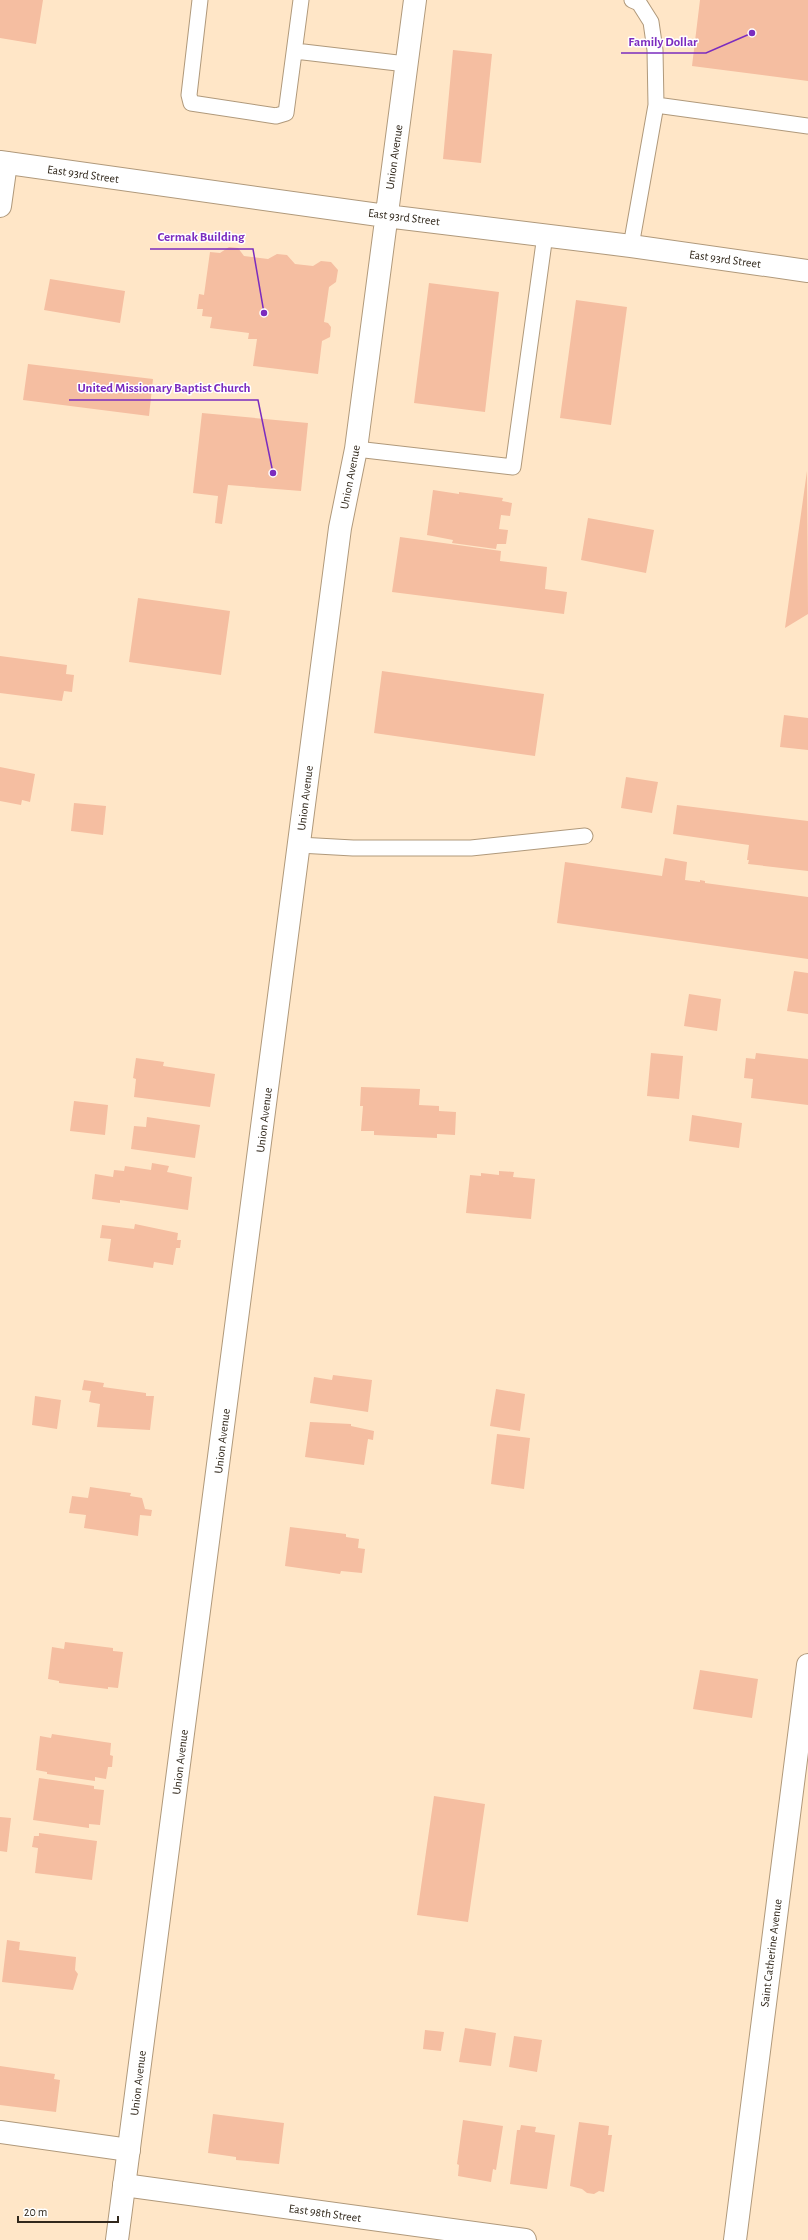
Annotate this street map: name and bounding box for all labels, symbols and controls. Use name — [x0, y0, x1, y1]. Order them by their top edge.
callout: Family Dollar — [621, 28, 706, 53]
text: Family Dollar — [628, 36, 698, 49]
street label: Union Avenue — [384, 124, 404, 190]
street label: East 93rd Street — [46, 163, 120, 185]
street label: East 93rd Street — [367, 207, 441, 227]
callout: Cermak Building — [150, 224, 253, 249]
text: Cermak Building — [157, 231, 245, 244]
street label: East 93rd Street — [688, 248, 762, 270]
callout: United Missionary Baptist Church — [69, 375, 258, 400]
text: United Missionary Baptist Church — [78, 382, 251, 395]
street label: Union Avenue — [338, 444, 362, 510]
street label: Union Avenue — [295, 765, 315, 831]
street label: Union Avenue — [254, 1087, 274, 1153]
street label: Union Avenue — [212, 1408, 232, 1474]
street label: Union Avenue — [170, 1729, 190, 1795]
street label: Saint Catherine Avenue — [758, 1898, 784, 2008]
street label: Union Avenue — [128, 2050, 148, 2116]
scale bar — [18, 2198, 118, 2224]
street label: East 98th Street — [288, 2202, 362, 2224]
text: 20 m — [24, 2206, 47, 2218]

